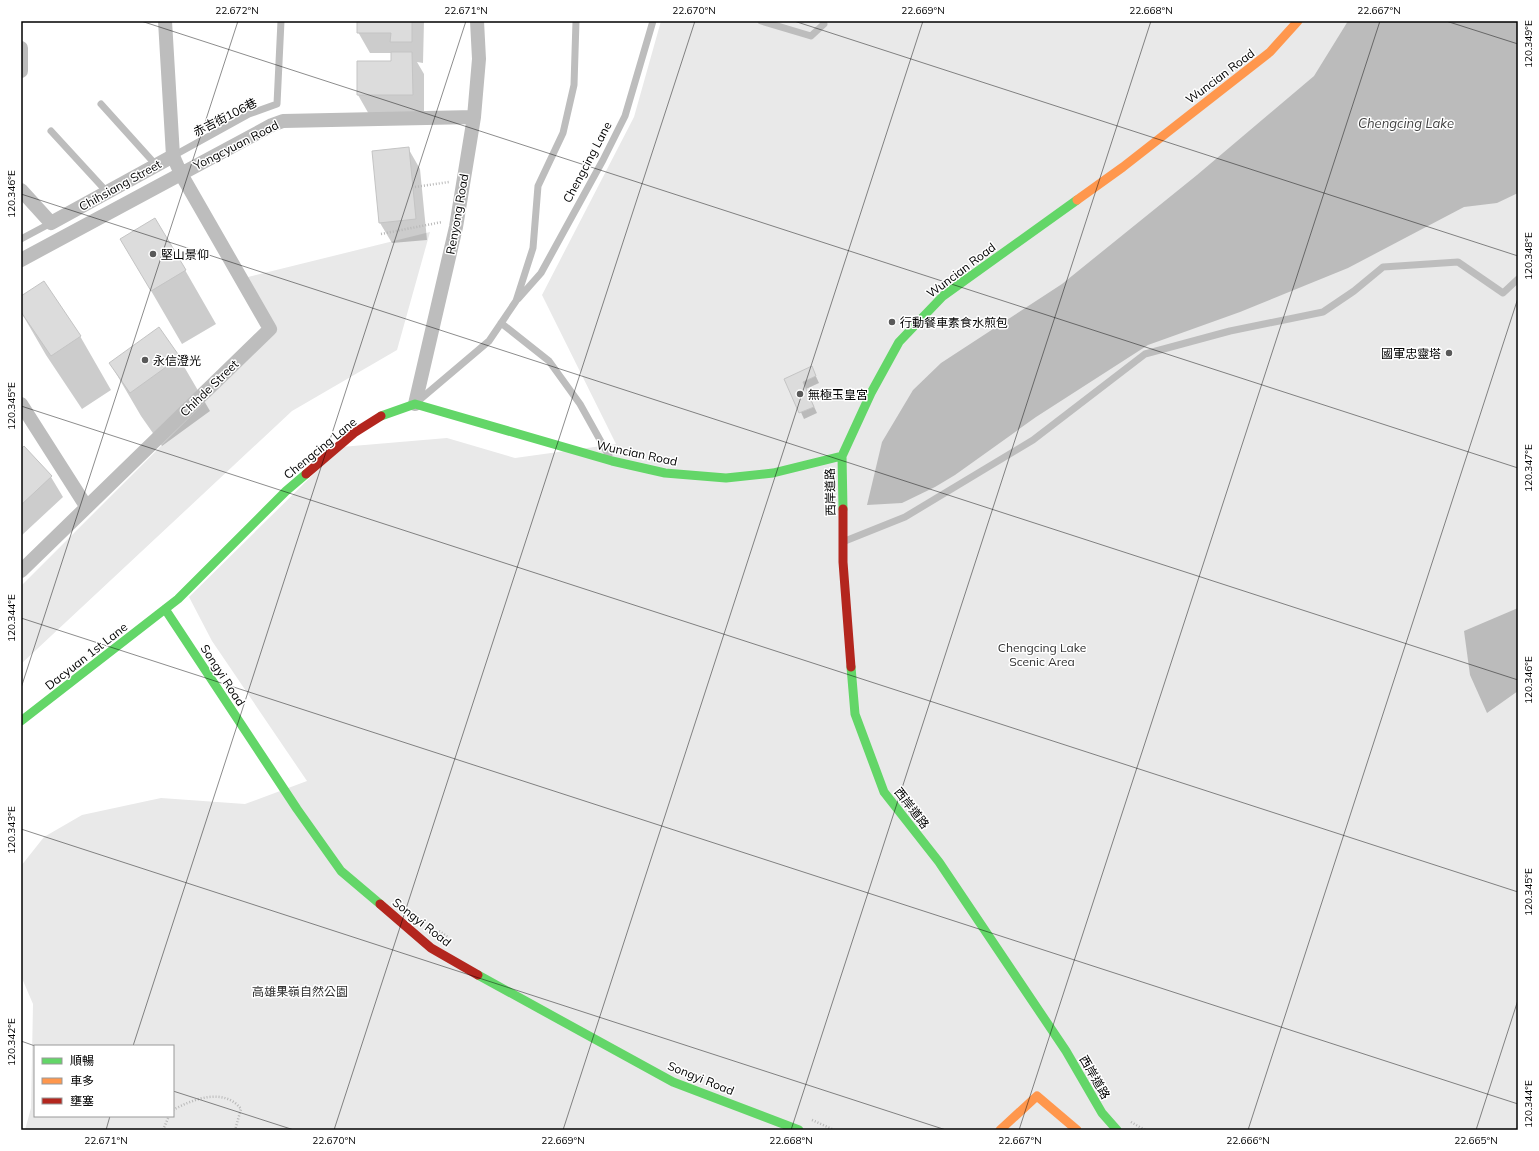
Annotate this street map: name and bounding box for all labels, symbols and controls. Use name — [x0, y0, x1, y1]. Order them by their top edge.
text: 22.672°N — [215, 4, 259, 17]
text: 22.671°N — [444, 4, 488, 17]
text: 22.670°N — [672, 4, 716, 17]
text: 22.669°N — [901, 4, 945, 17]
text: 22.668°N — [1129, 4, 1173, 17]
text: 22.667°N — [1357, 4, 1401, 17]
text: 120.349°E — [1522, 20, 1535, 68]
street label: Wuncian Road — [1183, 45, 1257, 107]
street label: 赤吉街106巷 — [191, 95, 259, 139]
water label: Chengcing Lake — [1358, 115, 1454, 131]
street label: Yongcyuan Road — [190, 117, 281, 173]
street label: Chengcing Lane — [559, 119, 615, 205]
street label: Chihsiang Street — [76, 156, 164, 214]
text: 120.346°E — [5, 170, 18, 218]
street label: Renyong Road — [443, 173, 471, 255]
text: 120.348°E — [1522, 232, 1535, 280]
street label: Wuncian Road — [924, 239, 998, 301]
place label: 堅山景仰 — [161, 247, 209, 262]
marker: 堅山景仰 — [148, 249, 158, 259]
place label: 行動餐車素食水煎包 — [900, 315, 1008, 330]
marker: 行動餐車素食水煎包 — [887, 317, 897, 327]
place label: 國軍忠靈塔 — [1381, 346, 1441, 361]
marker: 國軍忠靈塔 — [1444, 348, 1454, 358]
place label: 永信澄光 — [153, 353, 201, 368]
marker: 永信澄光 — [140, 355, 150, 365]
street label: Chihde Street — [177, 356, 241, 420]
text: 120.345°E — [5, 382, 18, 430]
place label: 無極玉皇宮 — [808, 387, 868, 402]
marker: 無極玉皇宮 — [795, 389, 805, 399]
street label: Chengcing Lane — [280, 414, 360, 482]
street label: Wuncian Road — [595, 437, 679, 469]
text: 120.347°E — [1522, 444, 1535, 492]
street label: 西岸道路 — [822, 468, 838, 516]
text: 120.344°E — [5, 594, 18, 642]
street label: Dacyuan 1st Lane — [42, 619, 130, 693]
park label: Chengcing Lake Scenic Area — [998, 640, 1086, 669]
street label: Songyi Road — [198, 641, 248, 709]
text: 120.346°E — [1522, 656, 1535, 704]
street label: 西岸道路 — [891, 784, 933, 832]
text: 120.343°E — [5, 806, 18, 854]
text: 120.345°E — [1522, 868, 1535, 916]
street label: Songyi Road — [390, 894, 454, 950]
park label: 高雄果嶺自然公園 — [252, 984, 348, 999]
text: 120.342°E — [5, 1018, 18, 1066]
legend — [34, 1045, 174, 1117]
street label: 西岸道路 — [1077, 1052, 1113, 1102]
text: 順暢 — [70, 1053, 94, 1068]
street label: Songyi Road — [666, 1058, 736, 1098]
text: 車多 — [70, 1073, 94, 1088]
text: 120.344°E — [1522, 1080, 1535, 1128]
text: 壅塞 — [70, 1093, 94, 1108]
text: 22.671°N — [84, 1134, 128, 1147]
text: 22.670°N — [312, 1134, 356, 1147]
text: 22.669°N — [541, 1134, 585, 1147]
text: 22.668°N — [769, 1134, 813, 1147]
text: 22.667°N — [998, 1134, 1042, 1147]
text: 22.666°N — [1226, 1134, 1270, 1147]
text: 22.665°N — [1454, 1134, 1498, 1147]

